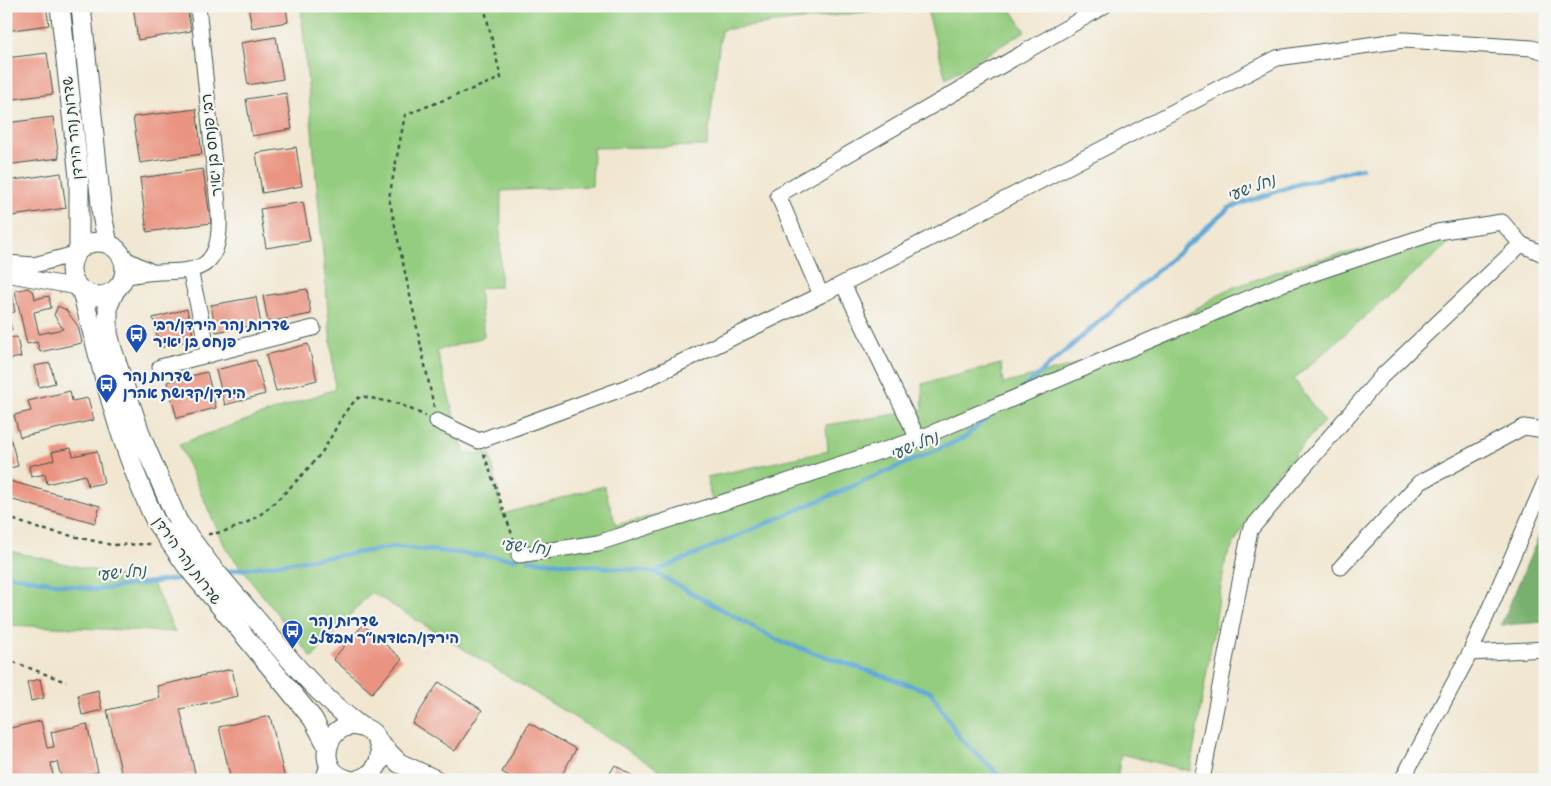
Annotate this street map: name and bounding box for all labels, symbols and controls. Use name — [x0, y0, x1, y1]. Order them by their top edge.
street label: שדרות נהר הירדן — [58, 75, 88, 181]
street label: רבי פנחס בן יאיר — [197, 93, 227, 197]
water label: נחל ישעי — [1224, 169, 1279, 206]
place label: שדרות נהר הירדן/רבי פנחס בן יאיר — [153, 316, 290, 352]
bus stop icon: שדרות נהר הירדן/רבי פנחס בן יאיר — [125, 322, 149, 353]
place label: שדרות נהר הירדן/קדושת אהרן — [123, 367, 246, 403]
bus stop icon: שדרות נהר הירדן/קדושת אהרן — [95, 373, 119, 404]
water label: נחל ישעי — [887, 426, 942, 465]
street label: שדרות נהר הירדן — [149, 513, 225, 609]
water label: נחל ישעי — [499, 534, 552, 560]
water label: נחל ישעי — [95, 560, 148, 586]
place label: שדרות נהר הירדן/האדמו״ר מבעלז — [309, 612, 459, 648]
bus stop icon: שדרות נהר הירדן/האדמו״ר מבעלז — [281, 618, 305, 649]

